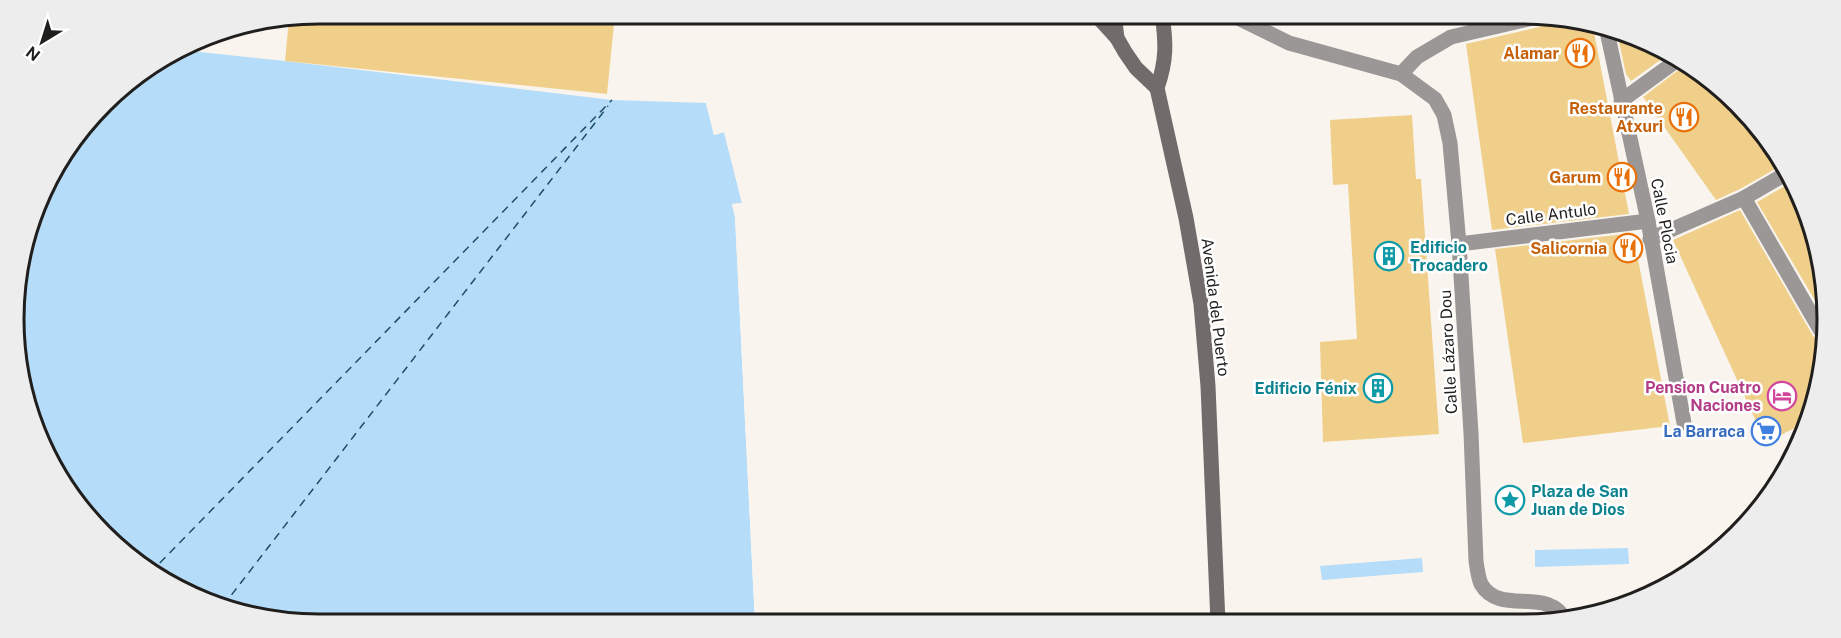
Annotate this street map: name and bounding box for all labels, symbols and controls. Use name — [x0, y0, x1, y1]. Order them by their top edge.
north arrow — [12, 12, 72, 72]
restaurant icon: Alamar — [1564, 37, 1596, 69]
text: N — [22, 42, 44, 65]
place label: Alamar — [1503, 44, 1559, 63]
place label: Restaurante Atxuri — [1569, 99, 1663, 136]
restaurant icon: Restaurante Atxuri — [1668, 101, 1700, 133]
restaurant icon: Garum — [1606, 161, 1638, 193]
place label: Garum — [1549, 168, 1601, 187]
street label: Calle Plocia — [1647, 177, 1682, 265]
street label: Calle Antulo — [1505, 200, 1597, 229]
restaurant icon: Salicornia — [1612, 232, 1644, 264]
street label: Avenida del Puerto — [1198, 237, 1233, 377]
place label: Edificio Trocadero — [1410, 238, 1488, 275]
place label: Salicornia — [1530, 239, 1607, 258]
building icon: Edificio Trocadero — [1373, 240, 1405, 272]
street label: Calle Lázaro Dou — [1436, 289, 1461, 415]
building icon: Edificio Fénix — [1362, 372, 1394, 404]
place label: Pension Cuatro Naciones — [1645, 378, 1761, 415]
place label: Edificio Fénix — [1255, 379, 1358, 398]
hotel icon: Pension Cuatro Naciones — [1766, 380, 1798, 412]
supermarket icon: La Barraca — [1750, 415, 1782, 447]
place label: La Barraca — [1663, 422, 1745, 441]
place label: Plaza de San Juan de Dios — [1531, 482, 1628, 519]
place icon: Plaza de San Juan de Dios — [1494, 484, 1526, 516]

